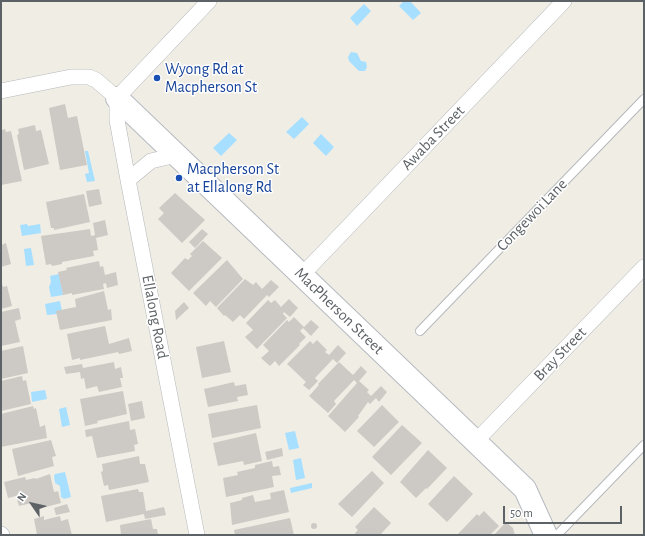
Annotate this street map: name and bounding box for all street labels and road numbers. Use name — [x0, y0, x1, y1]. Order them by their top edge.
street label: Awaba Street — [397, 102, 469, 174]
street label: Congewoi Lane — [493, 175, 571, 255]
street label: MacPherson Street — [290, 264, 388, 358]
street label: Ellalong Road — [137, 273, 173, 361]
street label: Bray Street — [530, 323, 590, 385]

